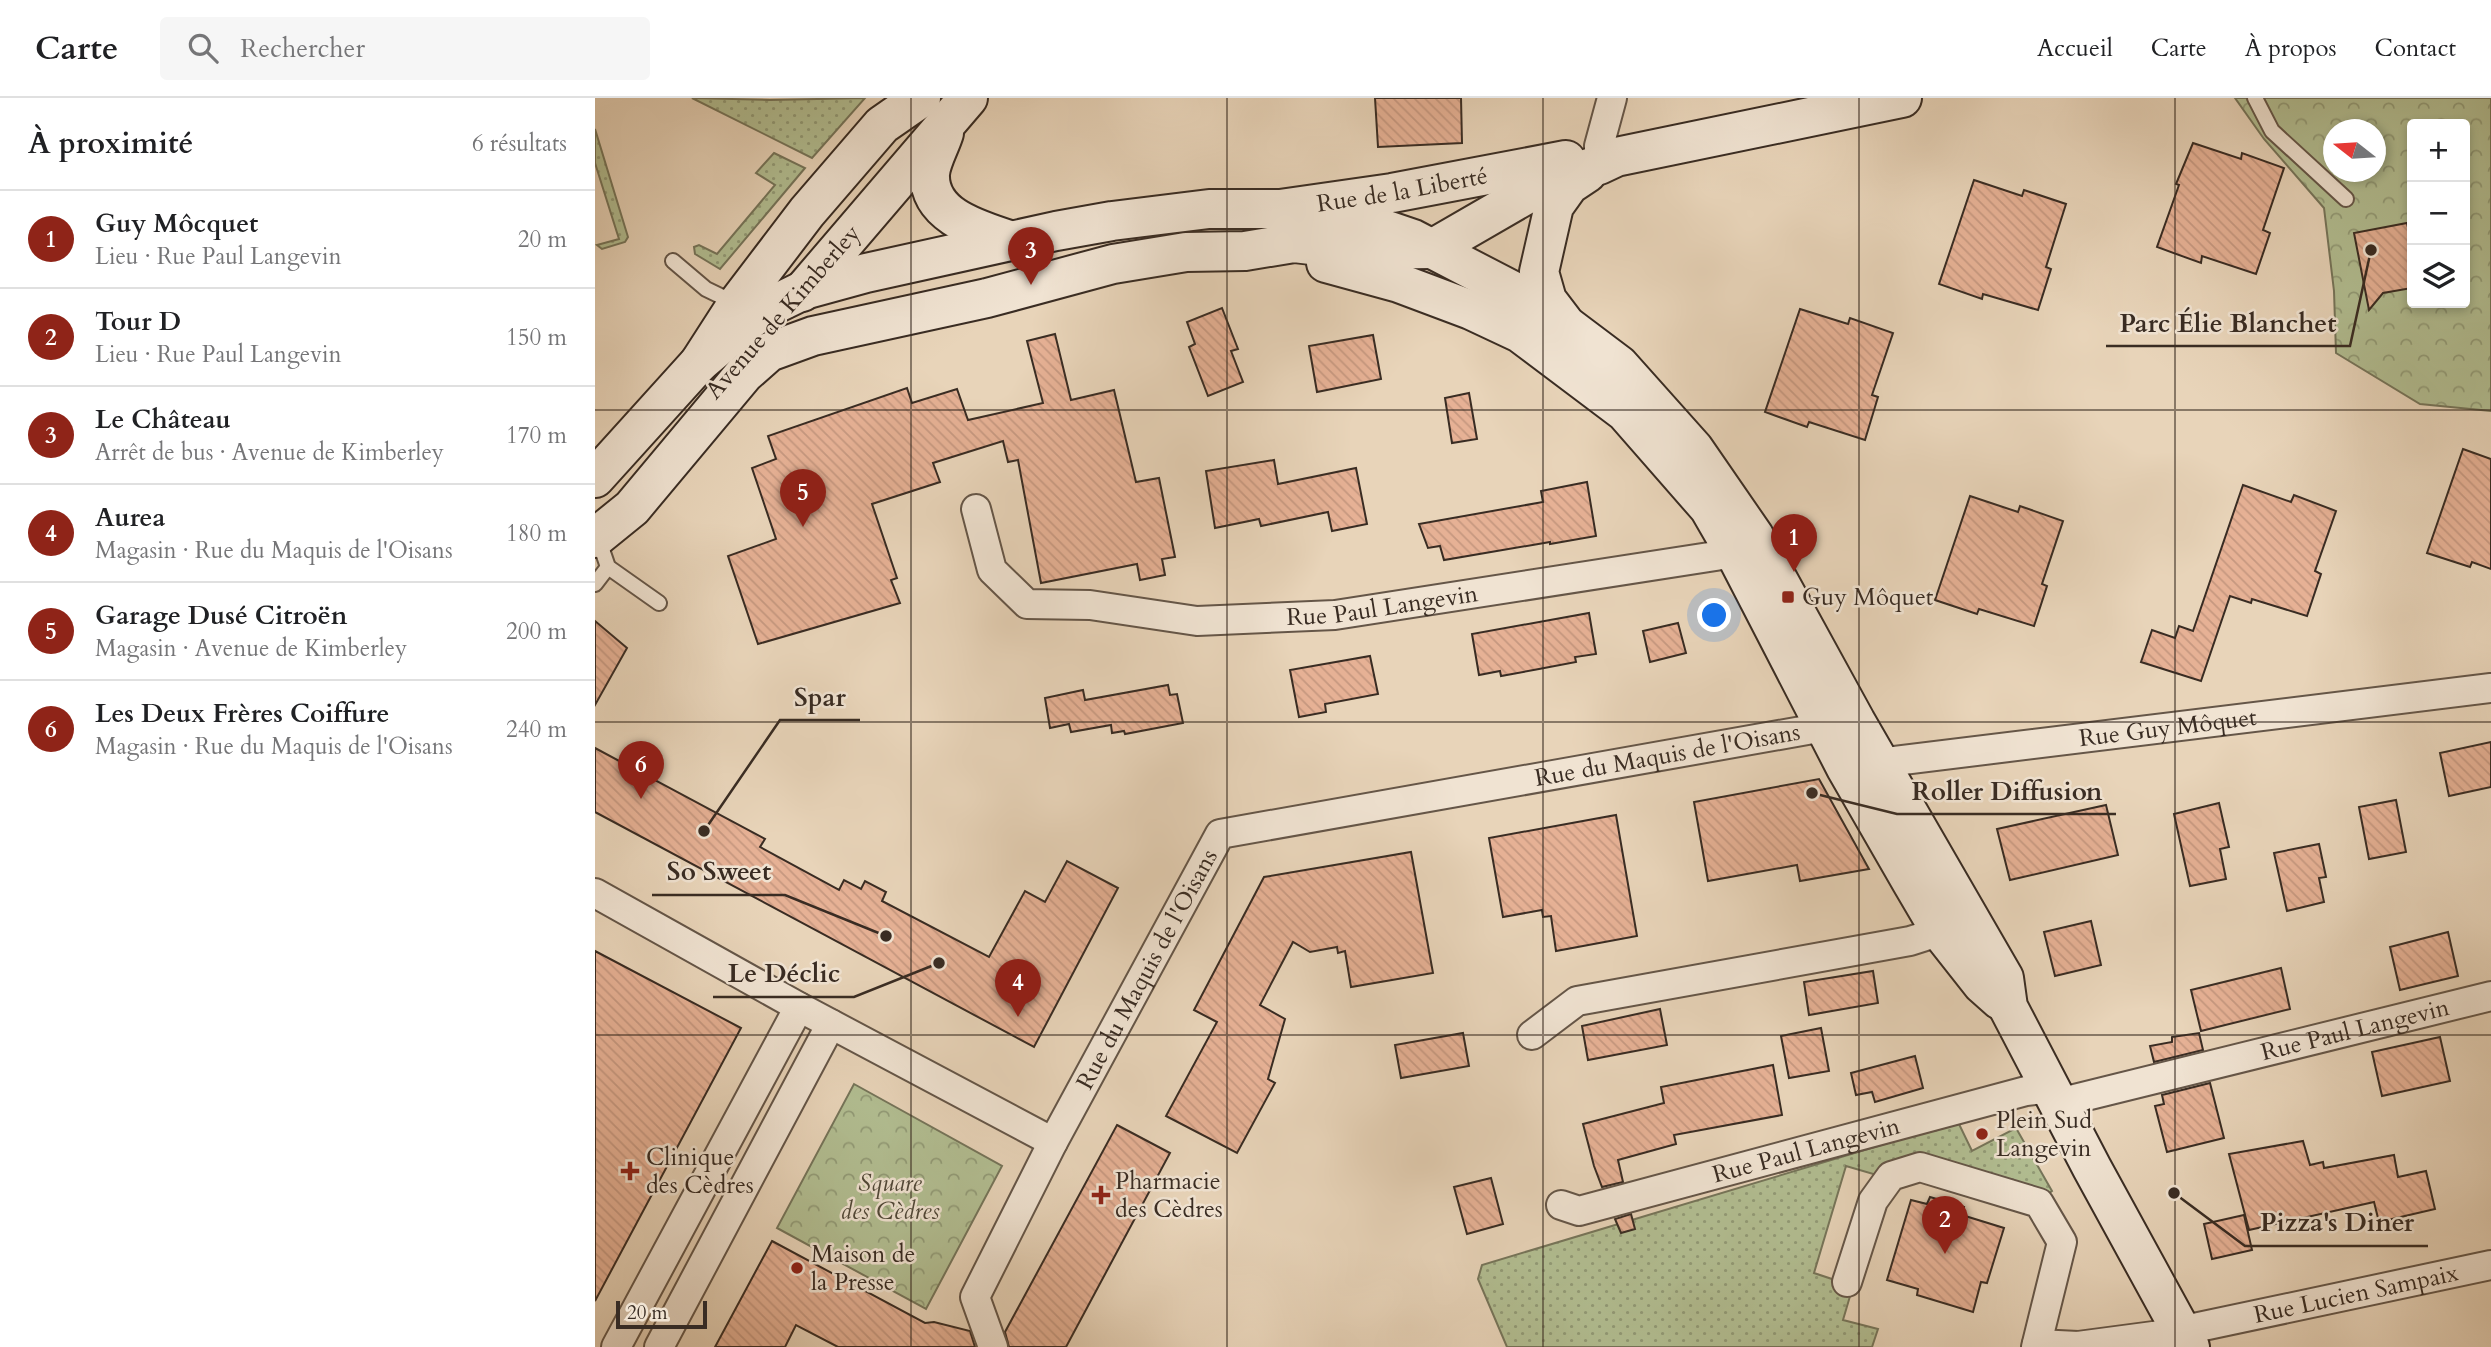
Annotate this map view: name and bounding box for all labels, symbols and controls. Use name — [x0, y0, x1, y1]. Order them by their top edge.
search box — [160, 17, 650, 80]
text: Carte — [35, 26, 118, 71]
icon: search — [184, 29, 222, 67]
text: Rechercher — [240, 31, 365, 66]
text: Accueil — [2037, 32, 2113, 65]
text: Carte — [2151, 32, 2207, 65]
text: À propos — [2245, 32, 2337, 65]
text: Contact — [2375, 32, 2456, 65]
north arrow — [2323, 119, 2386, 182]
map controls — [2407, 119, 2470, 308]
button: + — [2407, 119, 2470, 182]
text: À proximité — [28, 123, 193, 164]
text: 6 résultats — [472, 128, 567, 159]
street label: Rue de la Liberté — [1315, 159, 1490, 220]
button: − — [2407, 182, 2470, 245]
text: Guy Môcquet — [95, 206, 258, 241]
street label: Avenue de Kimberley — [698, 217, 868, 406]
text: 1 — [45, 224, 57, 255]
text: 20 m — [518, 224, 567, 255]
pin: 3 — [1008, 227, 1054, 285]
text: Lieu · Rue Paul Langevin — [95, 241, 341, 272]
button: layers — [2407, 245, 2470, 308]
callout: Parc Élie Blanchet — [2106, 299, 2350, 346]
text: Tour D — [95, 304, 181, 339]
text: Parc Élie Blanchet — [2120, 306, 2336, 341]
text: 2 — [45, 322, 57, 353]
text: 150 m — [506, 322, 567, 353]
text: Lieu · Rue Paul Langevin — [95, 339, 341, 370]
text: Le Château — [95, 402, 231, 437]
text: 3 — [45, 420, 57, 451]
text: 170 m — [506, 420, 567, 451]
text: Arrêt de bus · Avenue de Kimberley — [95, 437, 444, 468]
pin: 5 — [780, 469, 826, 527]
text: Aurea — [95, 500, 165, 535]
pin: 1 — [1771, 514, 1817, 572]
text: 4 — [45, 518, 57, 549]
text: 180 m — [506, 518, 567, 549]
text: Magasin · Rue du Maquis de l'Oisans — [95, 535, 453, 566]
street label: Rue Paul Langevin — [1286, 577, 1480, 634]
place label: Guy Môquet — [1802, 581, 1934, 614]
marker: Guy Môquet — [1780, 589, 1796, 605]
text: Garage Dusé Citroën — [95, 598, 347, 633]
your location — [1697, 598, 1731, 632]
text: 5 — [45, 616, 57, 647]
text: 200 m — [506, 616, 567, 647]
text: Magasin · Avenue de Kimberley — [95, 633, 407, 664]
callout: Spar — [780, 673, 860, 720]
text: Spar — [794, 680, 847, 715]
text: Les Deux Frères Coiffure — [95, 696, 389, 731]
street label: Rue Guy Môquet — [2077, 700, 2259, 755]
text: 6 — [45, 714, 57, 745]
text: 240 m — [506, 714, 567, 745]
street label: Rue du Maquis de l'Oisans — [1532, 715, 1803, 794]
text: Magasin · Rue du Maquis de l'Oisans — [95, 731, 453, 762]
pin: 6 — [618, 741, 664, 799]
callout: Roller Diffusion — [1897, 767, 2116, 814]
text: Roller Diffusion — [1912, 774, 2103, 809]
street label: Rue du Maquis de l'Oisans — [1068, 843, 1225, 1095]
callout: So Sweet — [652, 848, 785, 895]
text: So Sweet — [667, 854, 771, 889]
callout: Le Déclic — [713, 950, 854, 997]
text: Le Déclic — [728, 956, 840, 991]
pin: 4 — [995, 959, 1041, 1017]
street label: Rue Paul Langevin — [2257, 990, 2453, 1069]
place label: Plein Sud Langevin — [1996, 1104, 2092, 1165]
street label: Rue Paul Langevin — [1709, 1109, 1904, 1191]
marker: Plein Sud Langevin — [1974, 1126, 1990, 1142]
place label: Clinique des Cèdres — [646, 1141, 754, 1202]
marker: Clinique des Cèdres — [620, 1161, 640, 1181]
place label: Pharmacie des Cèdres — [1115, 1165, 1223, 1226]
park label: Square des Cèdres — [840, 1167, 940, 1228]
marker: Pharmacie des Cèdres — [1093, 1187, 1109, 1203]
pin: 2 — [1922, 1196, 1968, 1254]
callout: Pizza's Diner — [2245, 1199, 2428, 1246]
text: Pizza's Diner — [2260, 1205, 2415, 1240]
place label: Maison de la Presse — [811, 1238, 915, 1299]
street label: Rue Lucien Sampaix — [2251, 1256, 2461, 1331]
marker: Maison de la Presse — [789, 1260, 805, 1276]
scale bar — [616, 1298, 707, 1330]
text: 20 m — [627, 1300, 668, 1326]

